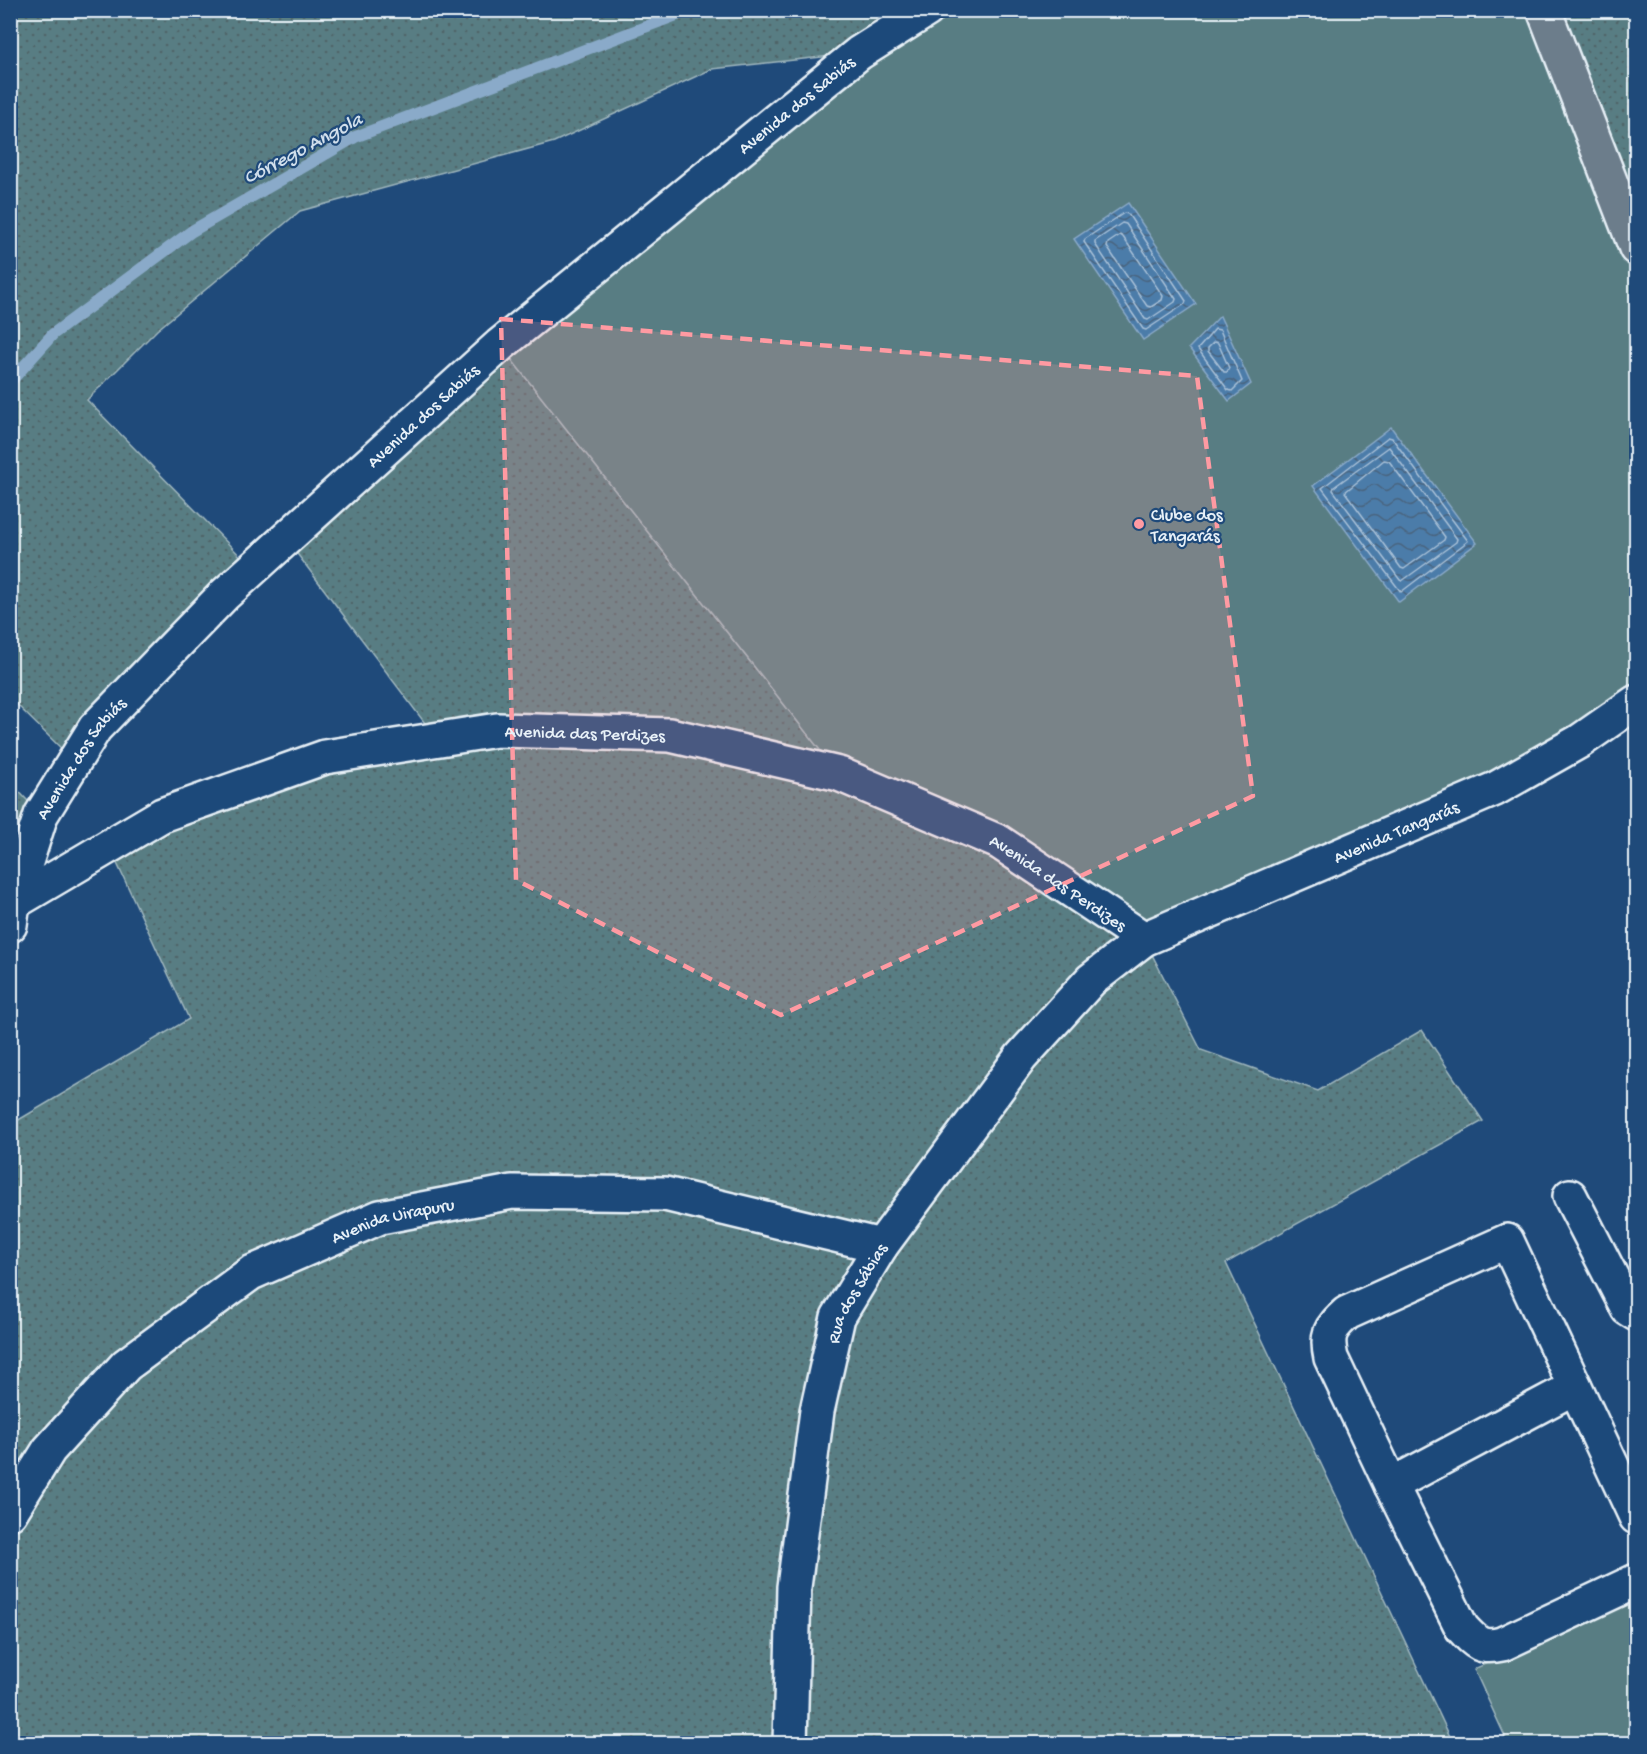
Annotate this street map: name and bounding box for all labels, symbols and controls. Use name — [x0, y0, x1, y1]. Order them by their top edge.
street label: Avenida dos Sabiás — [735, 52, 861, 160]
water label: Córrego Angola — [241, 108, 368, 191]
street label: Avenida dos Sabiás — [364, 360, 486, 473]
place label: Clube dos Tangarás — [1150, 506, 1224, 548]
marker: Clube dos Tangarás — [1132, 517, 1146, 531]
street label: Avenida dos Sabiás — [33, 693, 133, 824]
street label: Avenida das Perdizes — [504, 722, 667, 748]
street label: Avenida Tangarás — [1331, 797, 1464, 870]
street label: Avenida das Perdizes — [986, 831, 1131, 938]
street label: Avenida Uirapuru — [329, 1195, 457, 1250]
street label: Rua dos Sábias — [824, 1239, 894, 1346]

